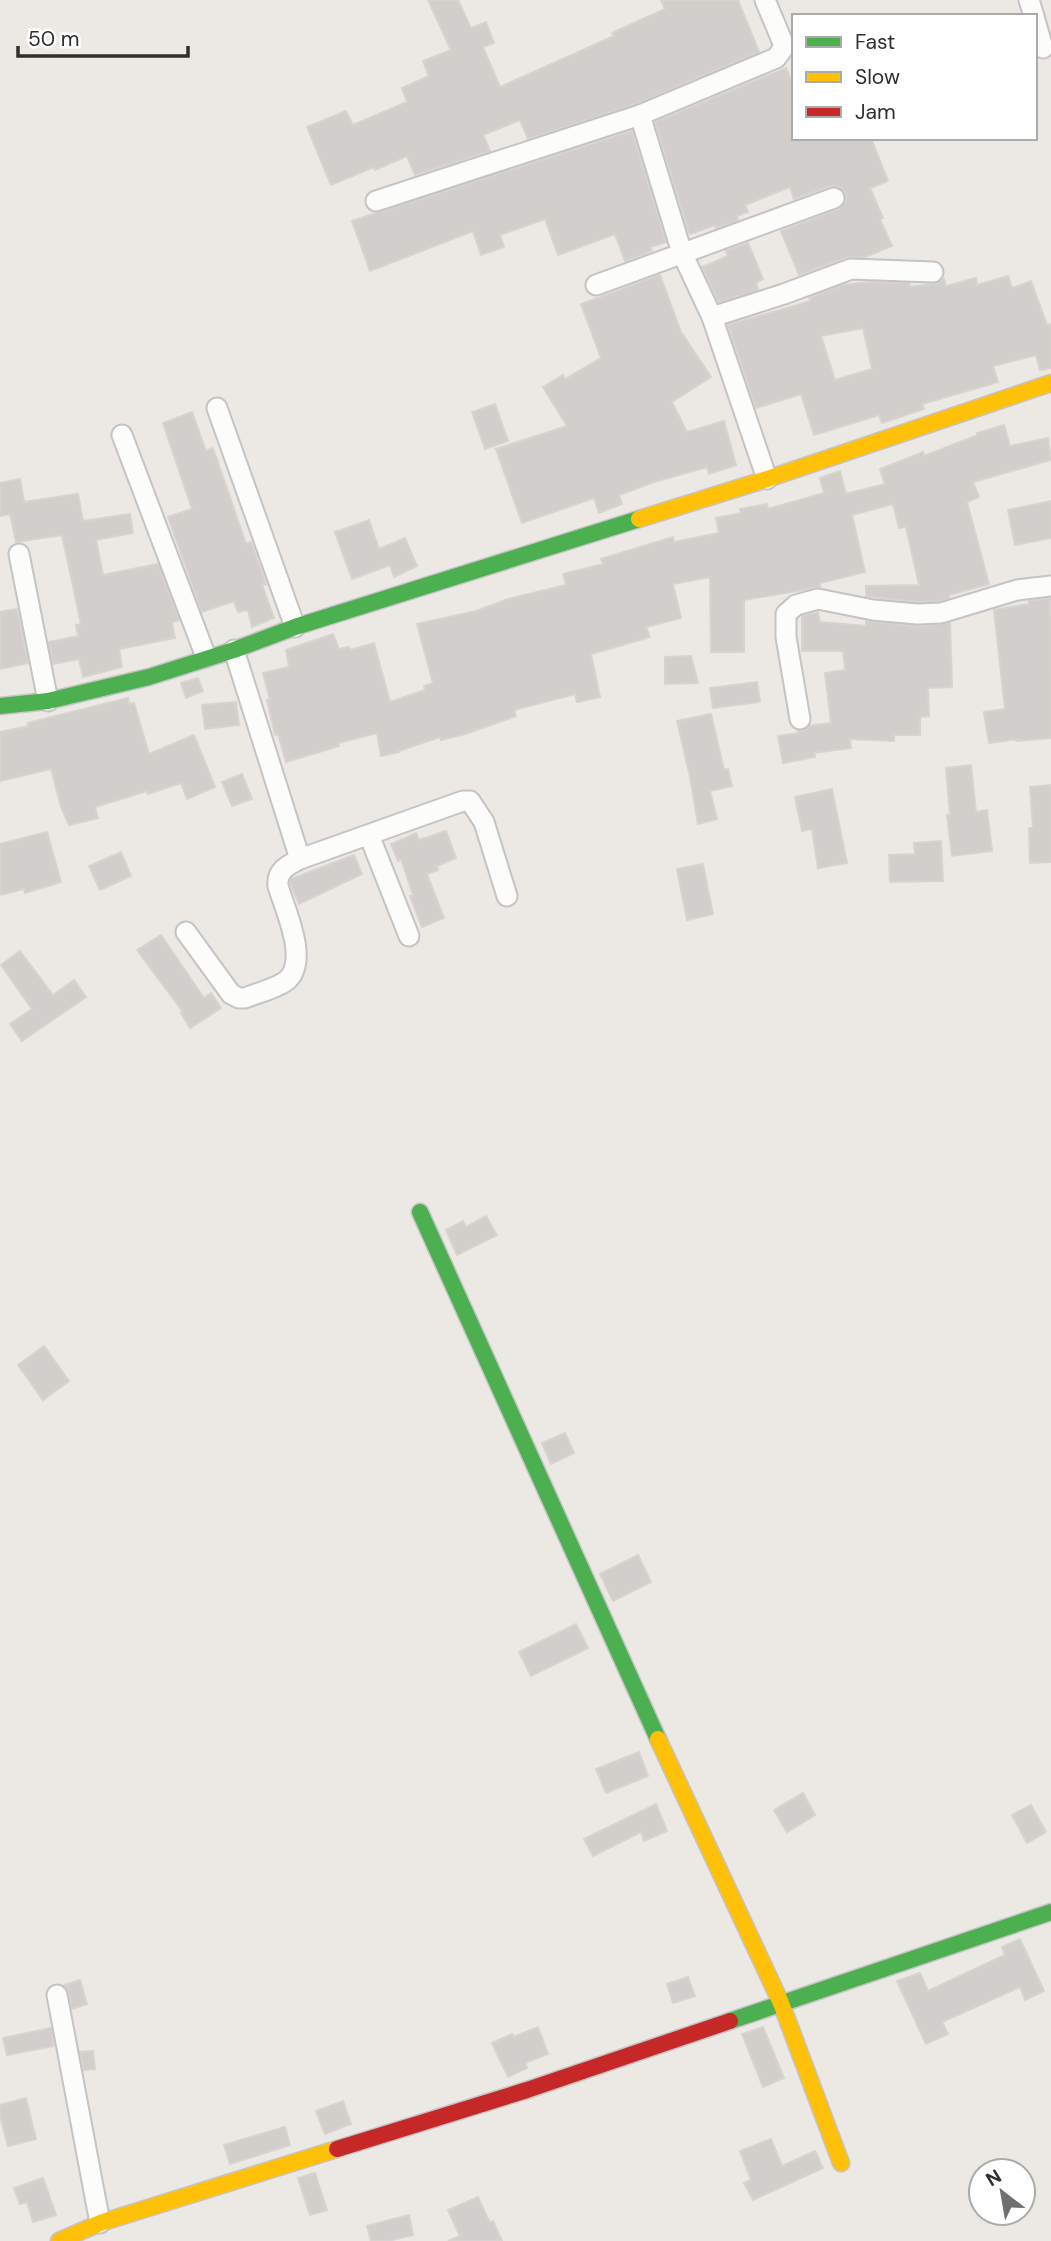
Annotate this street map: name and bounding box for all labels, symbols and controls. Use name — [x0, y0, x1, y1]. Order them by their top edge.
scale bar — [18, 14, 187, 58]
legend — [792, 14, 1037, 140]
text: 50 m — [28, 25, 79, 53]
text: Fast — [855, 28, 895, 56]
text: Slow — [855, 63, 900, 91]
text: Jam — [855, 98, 896, 126]
north arrow — [967, 2157, 1037, 2227]
text: N — [981, 2164, 1006, 2192]

